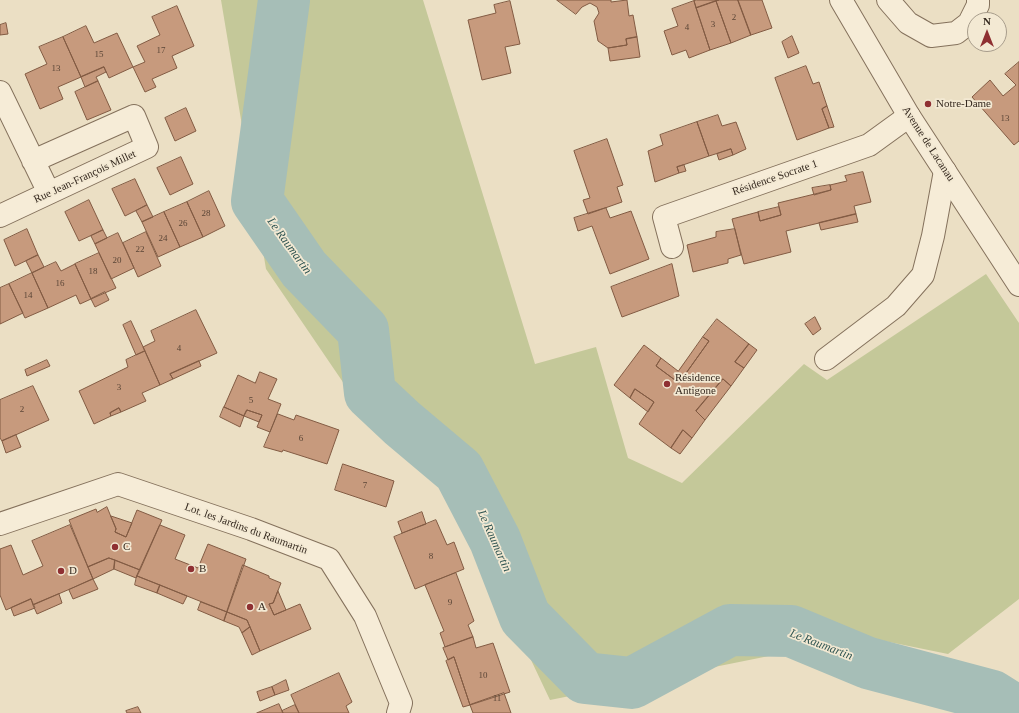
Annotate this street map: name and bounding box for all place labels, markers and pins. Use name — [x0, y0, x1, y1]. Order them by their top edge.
place label: Notre-Dame — [936, 97, 991, 111]
marker: Notre-Dame — [923, 99, 933, 109]
place label: Résidence Antigone — [675, 371, 720, 397]
marker: Résidence Antigone — [662, 379, 672, 389]
place label: C — [123, 540, 130, 554]
marker: C — [110, 542, 120, 552]
place label: B — [199, 562, 206, 576]
place label: D — [69, 564, 77, 578]
marker: B — [186, 564, 196, 574]
marker: D — [56, 566, 66, 576]
place label: A — [258, 600, 266, 614]
marker: A — [245, 602, 255, 612]

